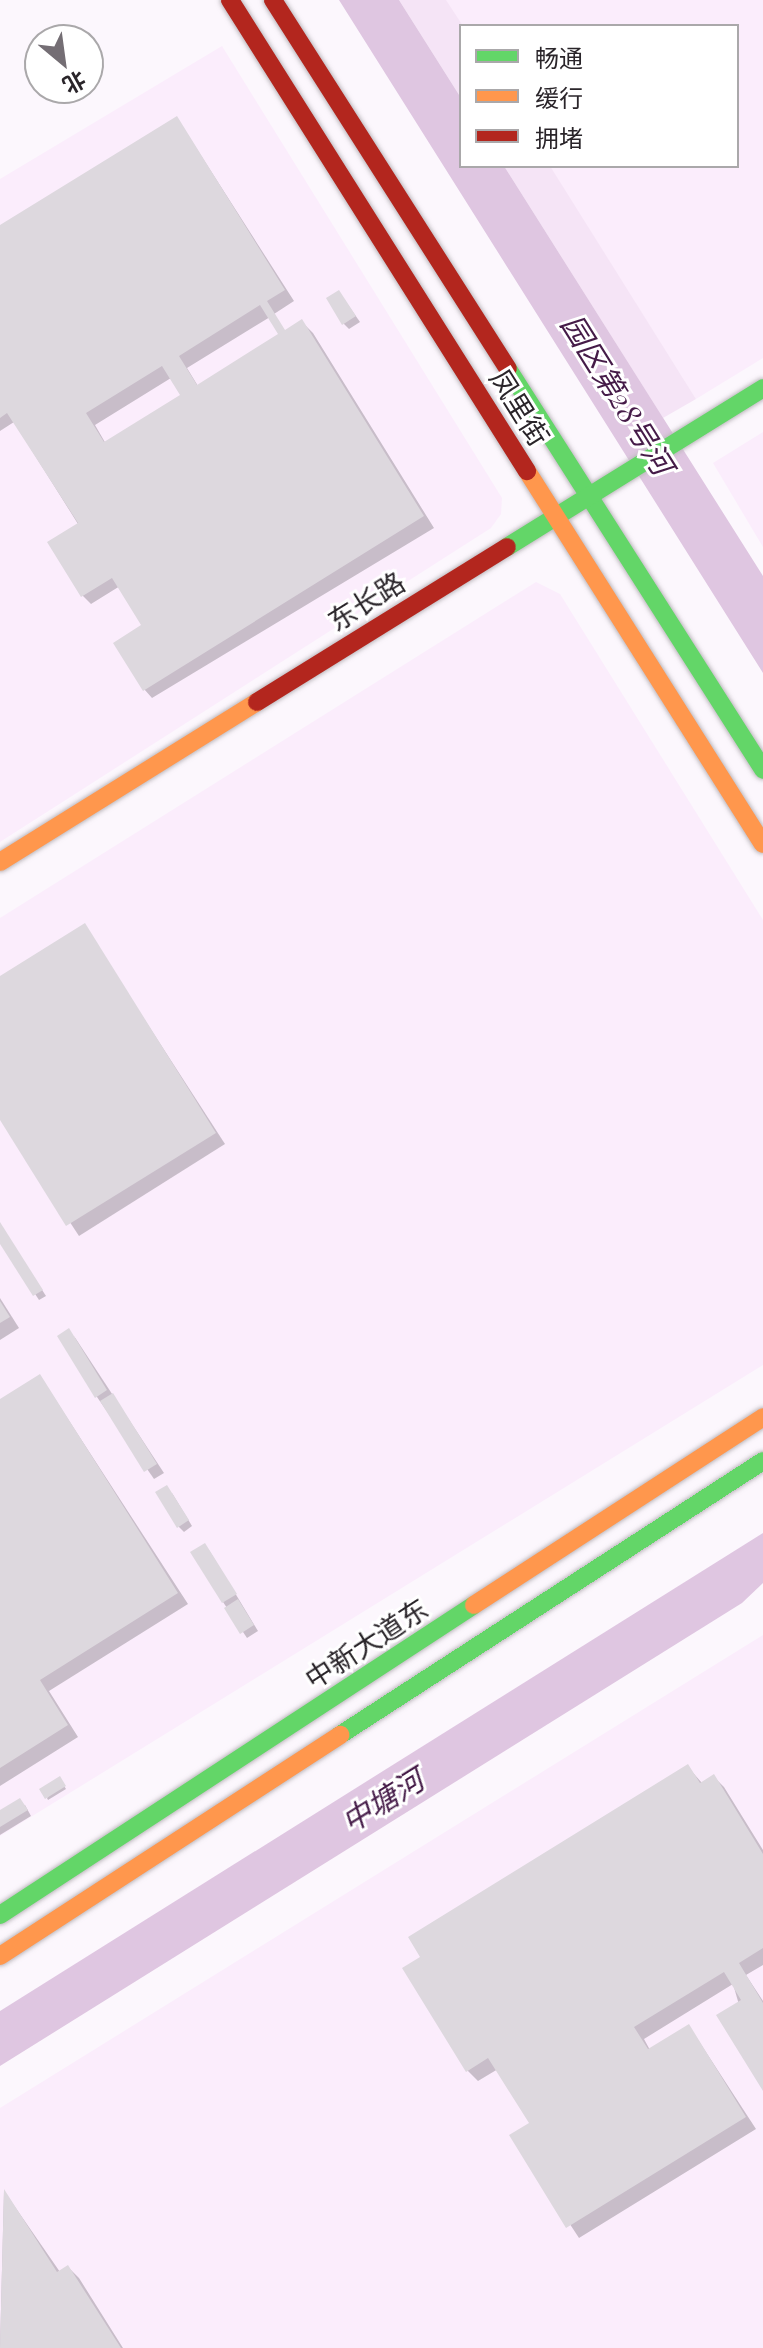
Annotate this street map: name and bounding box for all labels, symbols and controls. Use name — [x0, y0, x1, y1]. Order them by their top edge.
north arrow — [24, 24, 104, 104]
legend — [459, 24, 739, 168]
text: 畅通 — [535, 41, 583, 73]
text: 北 — [58, 65, 92, 102]
text: 缓行 — [535, 81, 583, 113]
text: 拥堵 — [535, 121, 583, 153]
water label: 园区第28号河 — [555, 308, 681, 480]
street label: 凤里街 — [483, 362, 557, 452]
street label: 东长路 — [321, 564, 411, 638]
street label: 中新大道东 — [298, 1591, 434, 1695]
water label: 中塘河 — [334, 1761, 430, 1839]

